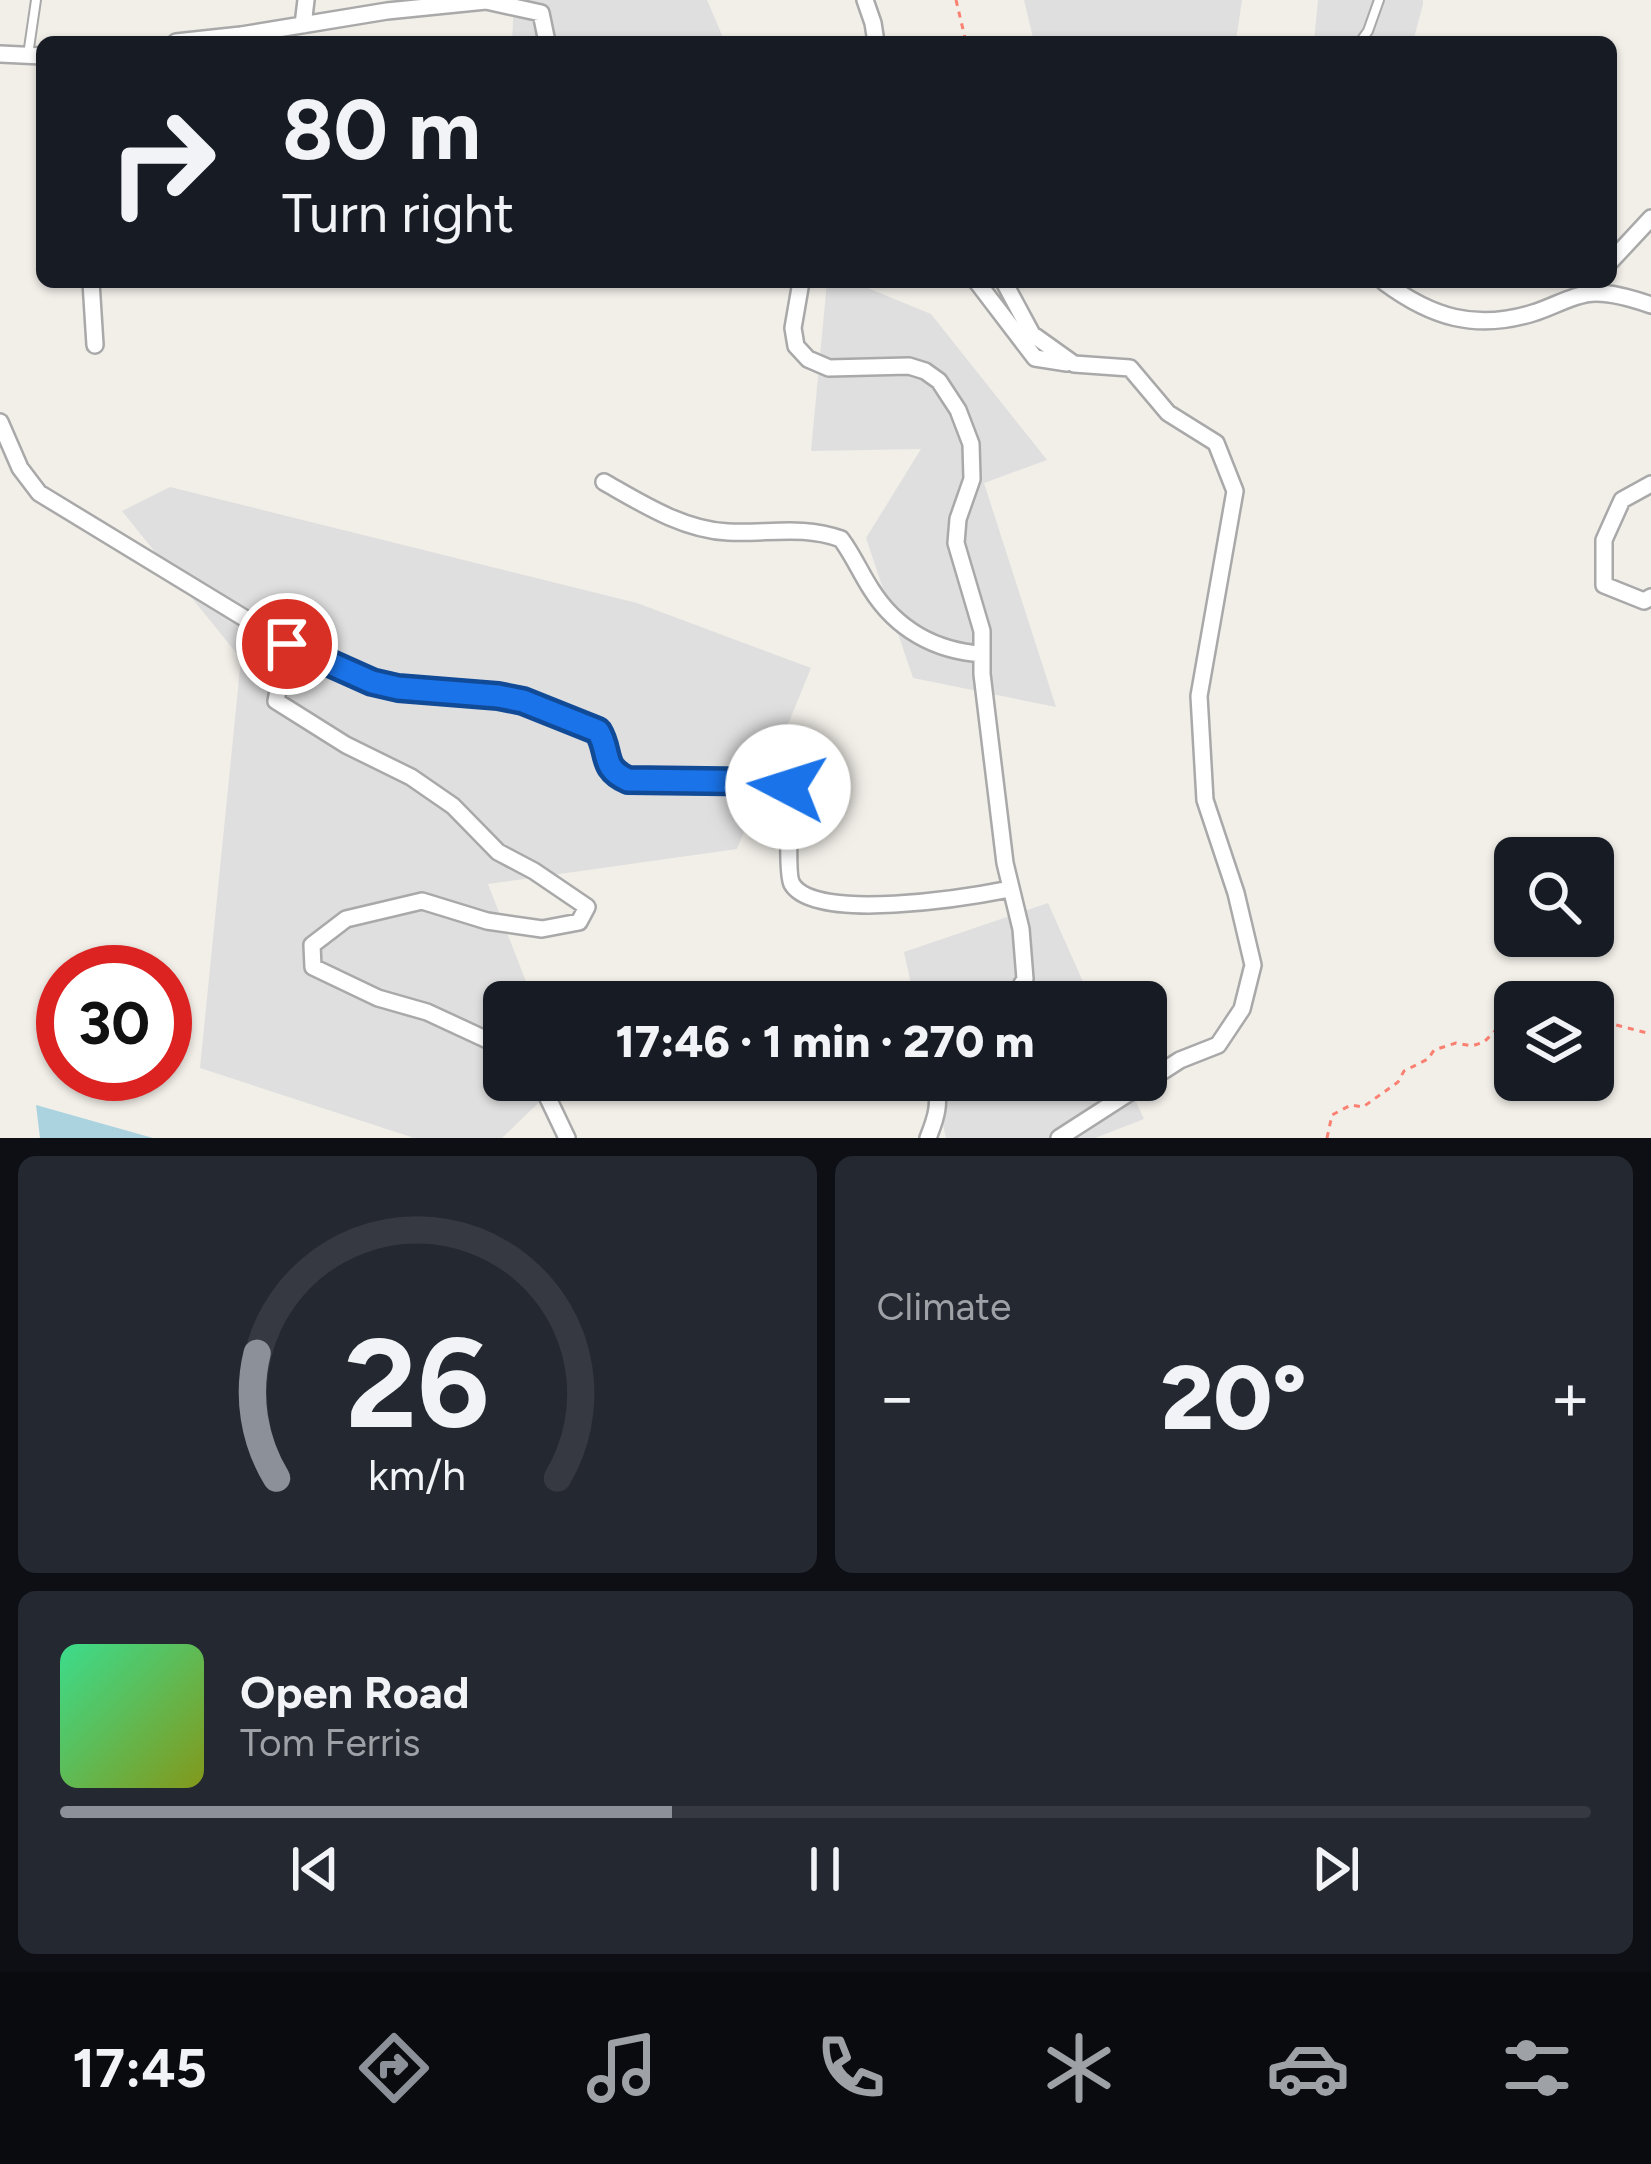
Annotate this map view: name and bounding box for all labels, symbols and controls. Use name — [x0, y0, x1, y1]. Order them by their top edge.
text: 80 m — [282, 79, 481, 180]
icon: right — [84, 84, 240, 240]
text: Turn right — [282, 181, 514, 246]
pin — [236, 593, 338, 695]
icon: arrive — [254, 611, 320, 677]
position arrow — [725, 724, 851, 850]
map controls — [1494, 837, 1614, 1101]
button: search — [1494, 837, 1614, 957]
speed limit sign: 30 — [36, 945, 192, 1101]
button: layers — [1494, 981, 1614, 1101]
text: 17:46 · 1 min · 270 m — [616, 1014, 1034, 1068]
text: Climate — [877, 1283, 1011, 1330]
text: 26 — [345, 1308, 490, 1458]
text: 20° — [1161, 1343, 1307, 1452]
text: − — [877, 1357, 918, 1437]
text: + — [1550, 1357, 1591, 1437]
text: km/h — [368, 1448, 466, 1500]
text: Open Road — [240, 1665, 470, 1719]
text: Tom Ferris — [240, 1719, 420, 1766]
icon: previous — [282, 1836, 348, 1902]
icon: pause — [792, 1836, 858, 1902]
icon: next — [1303, 1836, 1369, 1902]
icon: directions — [352, 2026, 436, 2110]
icon: music — [580, 2026, 664, 2110]
icon: phone — [809, 2026, 893, 2110]
icon: climate — [1037, 2026, 1121, 2110]
icon: car — [1266, 2026, 1350, 2110]
icon: filters — [1495, 2026, 1579, 2110]
text: 17:45 — [72, 2036, 207, 2101]

